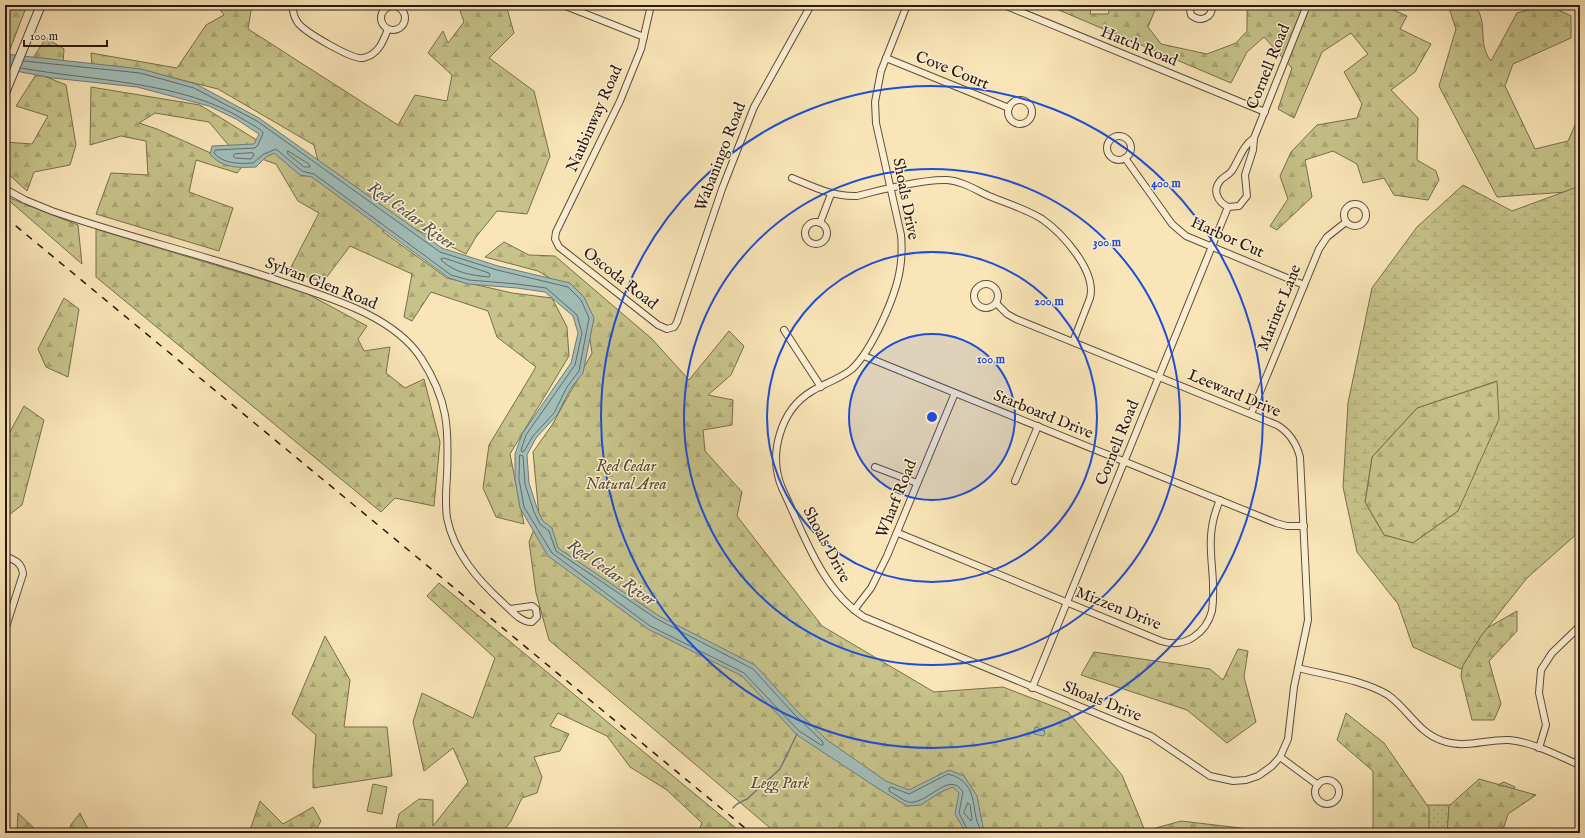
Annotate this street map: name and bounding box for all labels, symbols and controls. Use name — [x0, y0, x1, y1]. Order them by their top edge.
street label: Cornell Road — [1243, 21, 1295, 113]
scale bar — [24, 22, 107, 48]
street label: Hatch Road — [1098, 23, 1181, 72]
text: 100 m — [30, 29, 58, 44]
street label: Cove Court — [912, 47, 992, 95]
street label: Naubinway Road — [563, 62, 628, 175]
street label: Wabaningo Road — [691, 99, 751, 214]
street label: Shoals Drive — [887, 156, 923, 242]
text: 400 m — [1151, 176, 1182, 191]
water label: Red Cedar River — [363, 177, 460, 255]
street label: Harbor Cut — [1187, 213, 1267, 263]
text: 300 m — [1093, 235, 1122, 250]
street label: Oscoda Road — [579, 244, 662, 315]
street label: Sylvan Glen Road — [262, 253, 380, 315]
street label: Mariner Lane — [1254, 262, 1306, 354]
text: 200 m — [1034, 294, 1064, 309]
text: 100 m — [977, 352, 1006, 367]
street label: Leeward Drive — [1185, 365, 1283, 423]
street label: Starboard Drive — [990, 386, 1096, 444]
street label: Cornell Road — [1092, 397, 1144, 489]
centre of rings — [925, 410, 939, 424]
street label: Wharf Road — [872, 456, 922, 541]
park label: Red Cedar Natural Area — [585, 457, 667, 495]
street label: Shoals Drive — [798, 504, 854, 586]
water label: Red Cedar River — [563, 535, 660, 612]
street label: Mizzen Drive — [1072, 583, 1164, 635]
street label: Shoals Drive — [1060, 677, 1144, 727]
park label: Legg Park — [750, 774, 810, 794]

